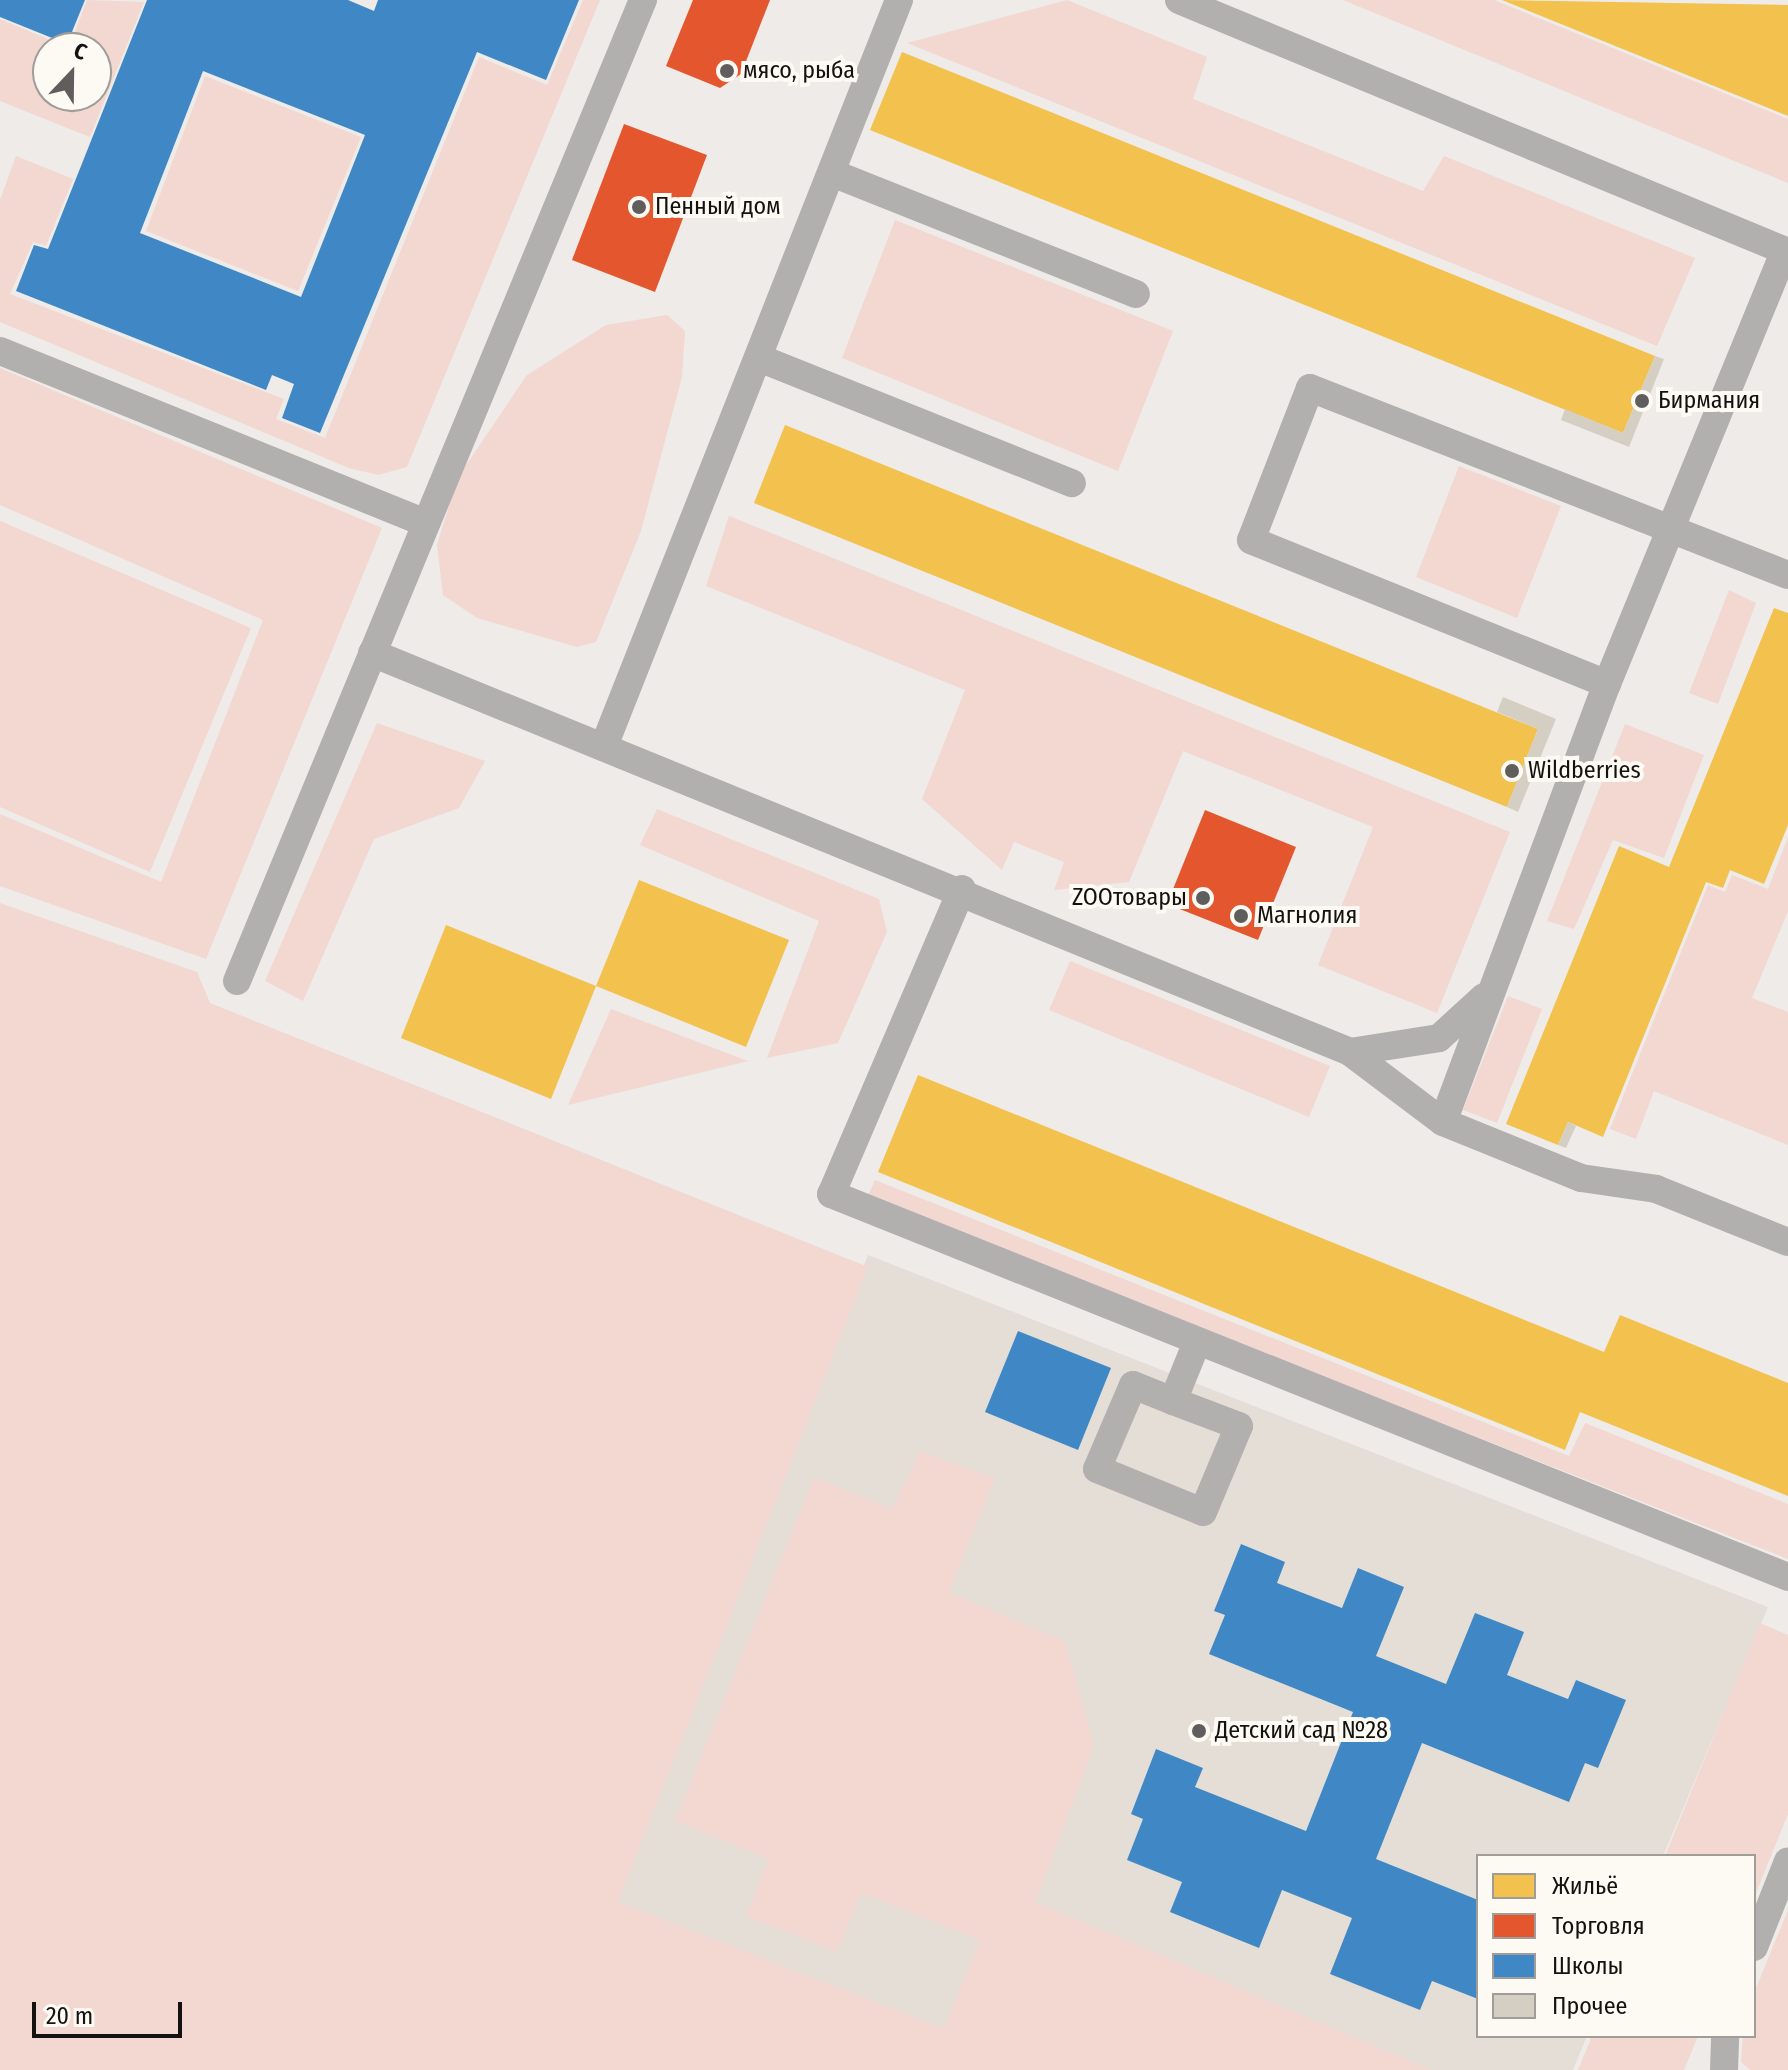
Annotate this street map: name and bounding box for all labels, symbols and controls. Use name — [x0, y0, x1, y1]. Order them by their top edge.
north arrow — [32, 32, 112, 112]
text: С — [70, 36, 91, 66]
place label: мясо, рыба — [743, 57, 855, 85]
marker: мясо, рыба — [718, 62, 736, 80]
place label: Пенный дом — [655, 193, 781, 221]
marker: Пенный дом — [630, 198, 648, 216]
place label: Бирмания — [1658, 387, 1760, 415]
marker: Бирмания — [1633, 392, 1651, 410]
place label: Wildberries — [1528, 757, 1641, 785]
marker: Wildberries — [1503, 762, 1521, 780]
place label: ZOOтовары — [1072, 884, 1187, 912]
marker: ZOOтовары — [1194, 889, 1212, 907]
place label: Магнолия — [1257, 902, 1357, 930]
marker: Магнолия — [1232, 907, 1250, 925]
place label: Детский сад №28 — [1215, 1717, 1388, 1745]
marker: Детский сад №28 — [1190, 1722, 1208, 1740]
legend — [1476, 1854, 1756, 2038]
text: Жильё — [1552, 1872, 1618, 1900]
text: Торговля — [1552, 1912, 1645, 1940]
text: Школы — [1552, 1952, 1624, 1980]
scale bar — [36, 1986, 186, 2036]
text: Прочее — [1552, 1992, 1627, 2020]
text: 20 m — [46, 2002, 93, 2030]

